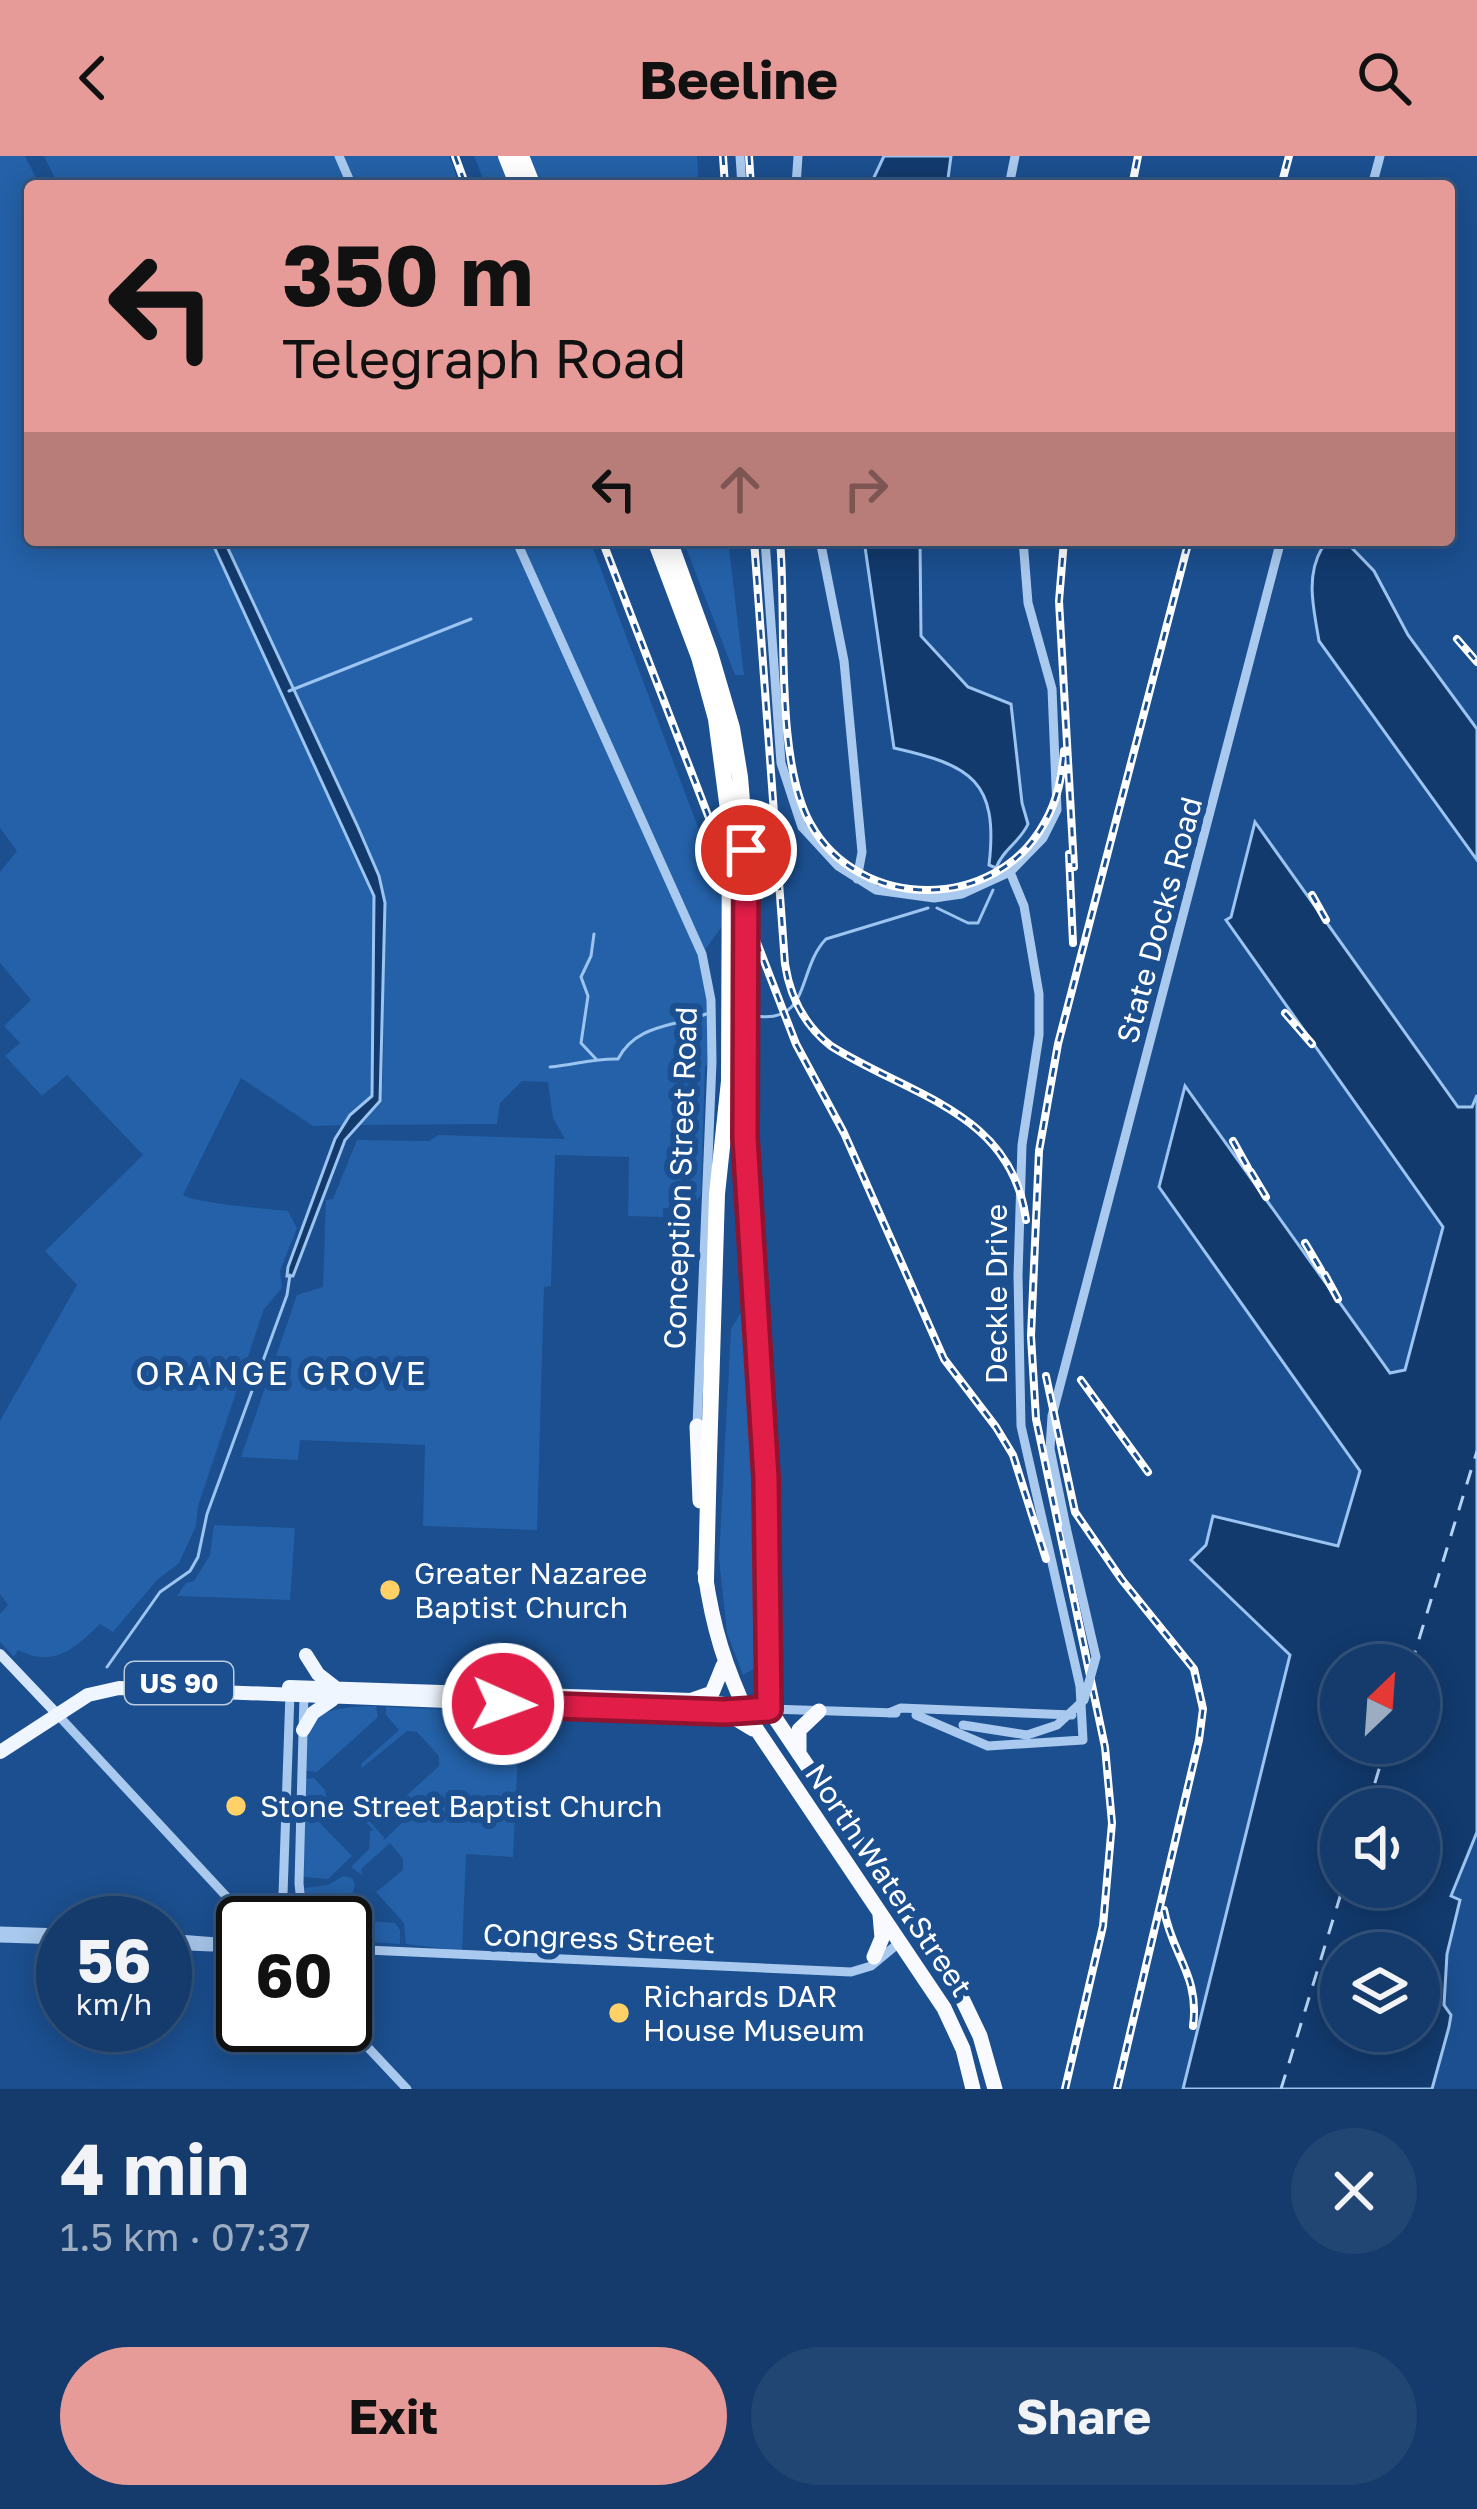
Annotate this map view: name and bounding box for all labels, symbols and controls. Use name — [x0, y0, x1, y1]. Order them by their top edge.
icon: back — [60, 45, 126, 111]
icon: search — [1351, 45, 1417, 111]
text: Beeline — [639, 46, 838, 111]
text: 350 m — [282, 224, 534, 324]
icon: left — [84, 228, 240, 384]
text: Telegraph Road — [282, 325, 686, 390]
icon: left — [581, 456, 647, 522]
icon: ahead — [707, 456, 773, 522]
icon: right — [833, 456, 899, 522]
street label: State Docks Road — [1109, 793, 1209, 1047]
pin — [695, 799, 797, 901]
icon: arrive — [713, 817, 779, 883]
street label: Conception Street Road — [656, 1006, 704, 1350]
street label: Deckle Drive — [978, 1204, 1014, 1384]
district label: ORANGE GROVE — [135, 1353, 429, 1392]
place label: Greater Nazaree Baptist Church — [414, 1555, 647, 1625]
marker: Greater Nazaree Baptist Church — [377, 1577, 403, 1603]
position arrow — [440, 1641, 566, 1767]
north arrow — [1320, 1644, 1440, 1764]
map controls — [1320, 1644, 1440, 2052]
road number: US 90 — [125, 1662, 233, 1704]
street label: North Water Street — [798, 1757, 980, 2003]
place label: Stone Street Baptist Church — [260, 1788, 662, 1824]
button: sound — [1320, 1788, 1440, 1908]
marker: Stone Street Baptist Church — [223, 1793, 249, 1819]
speed limit sign: 60 — [216, 1896, 372, 2052]
street label: Congress Street — [482, 1916, 716, 1960]
text: 56 — [77, 1923, 151, 1995]
button: layers — [1320, 1932, 1440, 2052]
place label: Richards DAR House Museum — [643, 1978, 865, 2048]
text: km/h — [76, 1986, 152, 2022]
marker: Richards DAR House Museum — [606, 2000, 632, 2026]
text: 4 min — [60, 2124, 249, 2211]
button: close — [1291, 2128, 1417, 2254]
text: 1.5 km · 07:37 — [60, 2213, 311, 2260]
button: Exit — [60, 2347, 727, 2485]
button: Share — [751, 2347, 1417, 2485]

